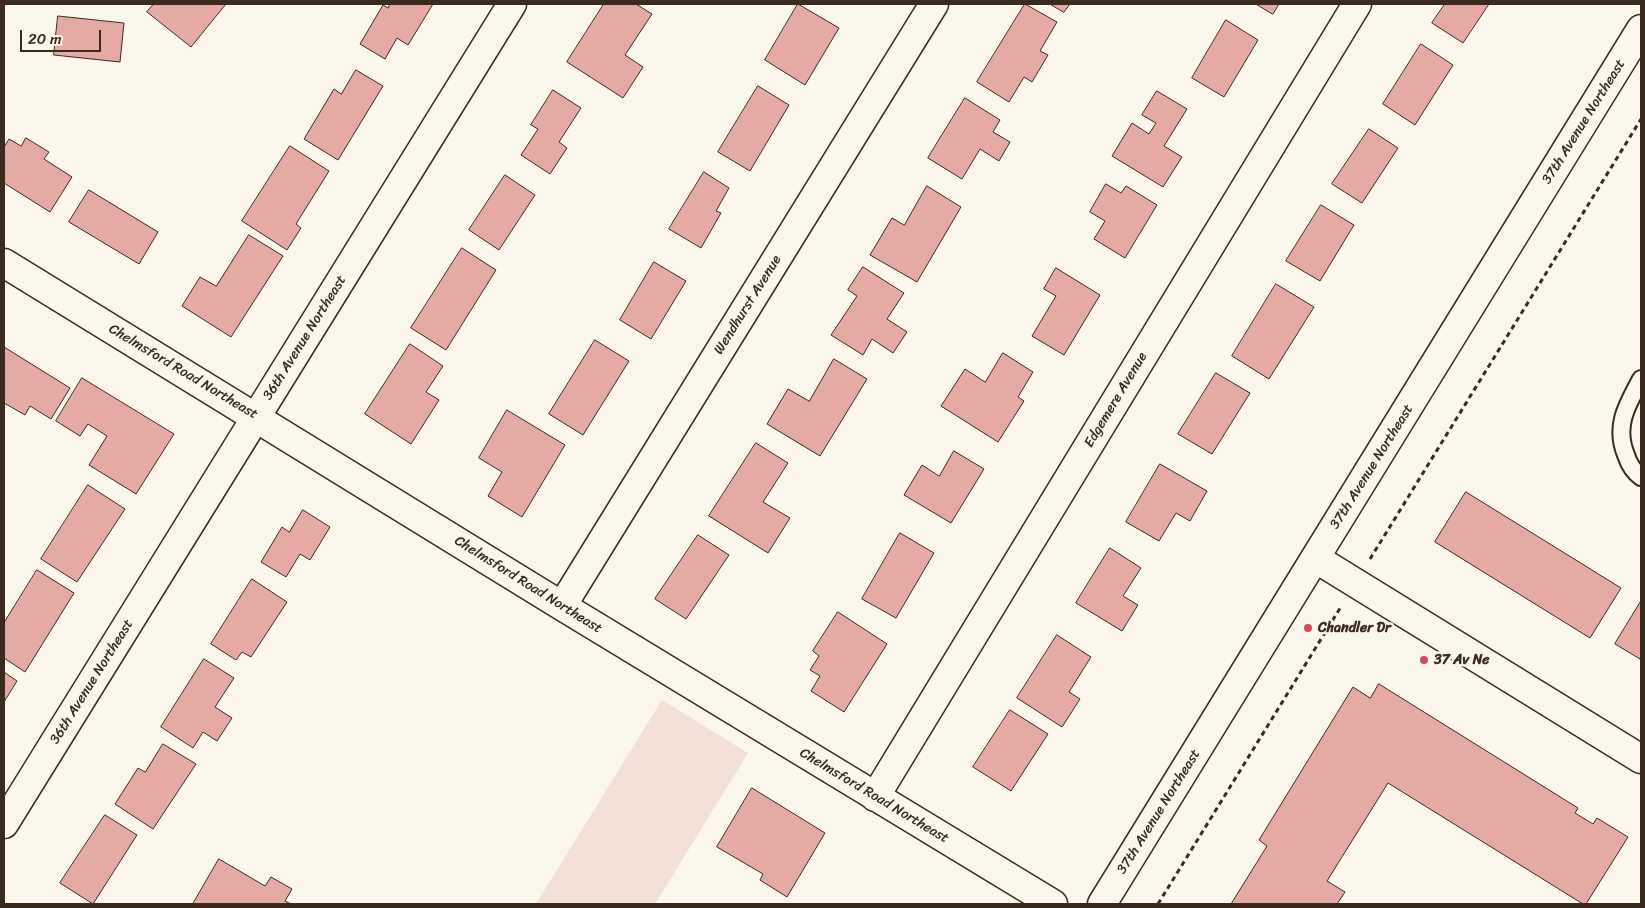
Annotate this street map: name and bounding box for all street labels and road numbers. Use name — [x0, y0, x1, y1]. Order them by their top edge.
street label: 37th Avenue Northeast — [1539, 57, 1629, 187]
street label: Wendhurst Avenue — [711, 252, 785, 358]
street label: 36th Avenue Northeast — [260, 273, 350, 403]
street label: Chelmsford Road Northeast — [105, 321, 261, 423]
street label: Edgemere Avenue — [1081, 349, 1151, 451]
street label: 37th Avenue Northeast — [1327, 402, 1417, 532]
street label: Chelmsford Road Northeast — [451, 533, 605, 637]
street label: 36th Avenue Northeast — [47, 617, 137, 747]
street label: Chelmsford Road Northeast — [796, 745, 952, 847]
street label: 37th Avenue Northeast — [1114, 747, 1204, 877]

